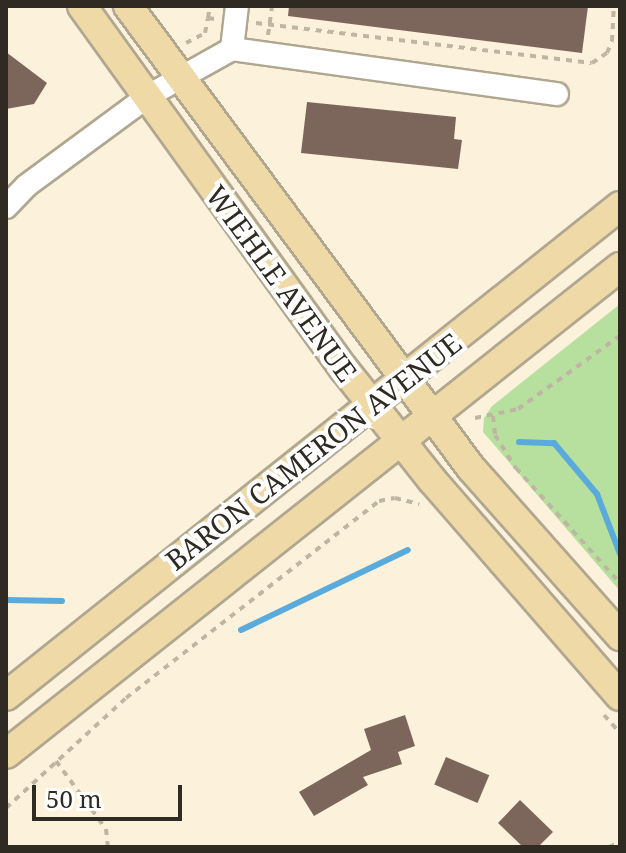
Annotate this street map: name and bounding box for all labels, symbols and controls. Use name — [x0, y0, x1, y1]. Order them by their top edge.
street label: WIEHLE AVENUE — [200, 178, 364, 388]
street label: BARON CAMERON AVENUE — [159, 325, 467, 577]
scale bar — [36, 769, 186, 819]
text: 50 m — [46, 782, 102, 815]

